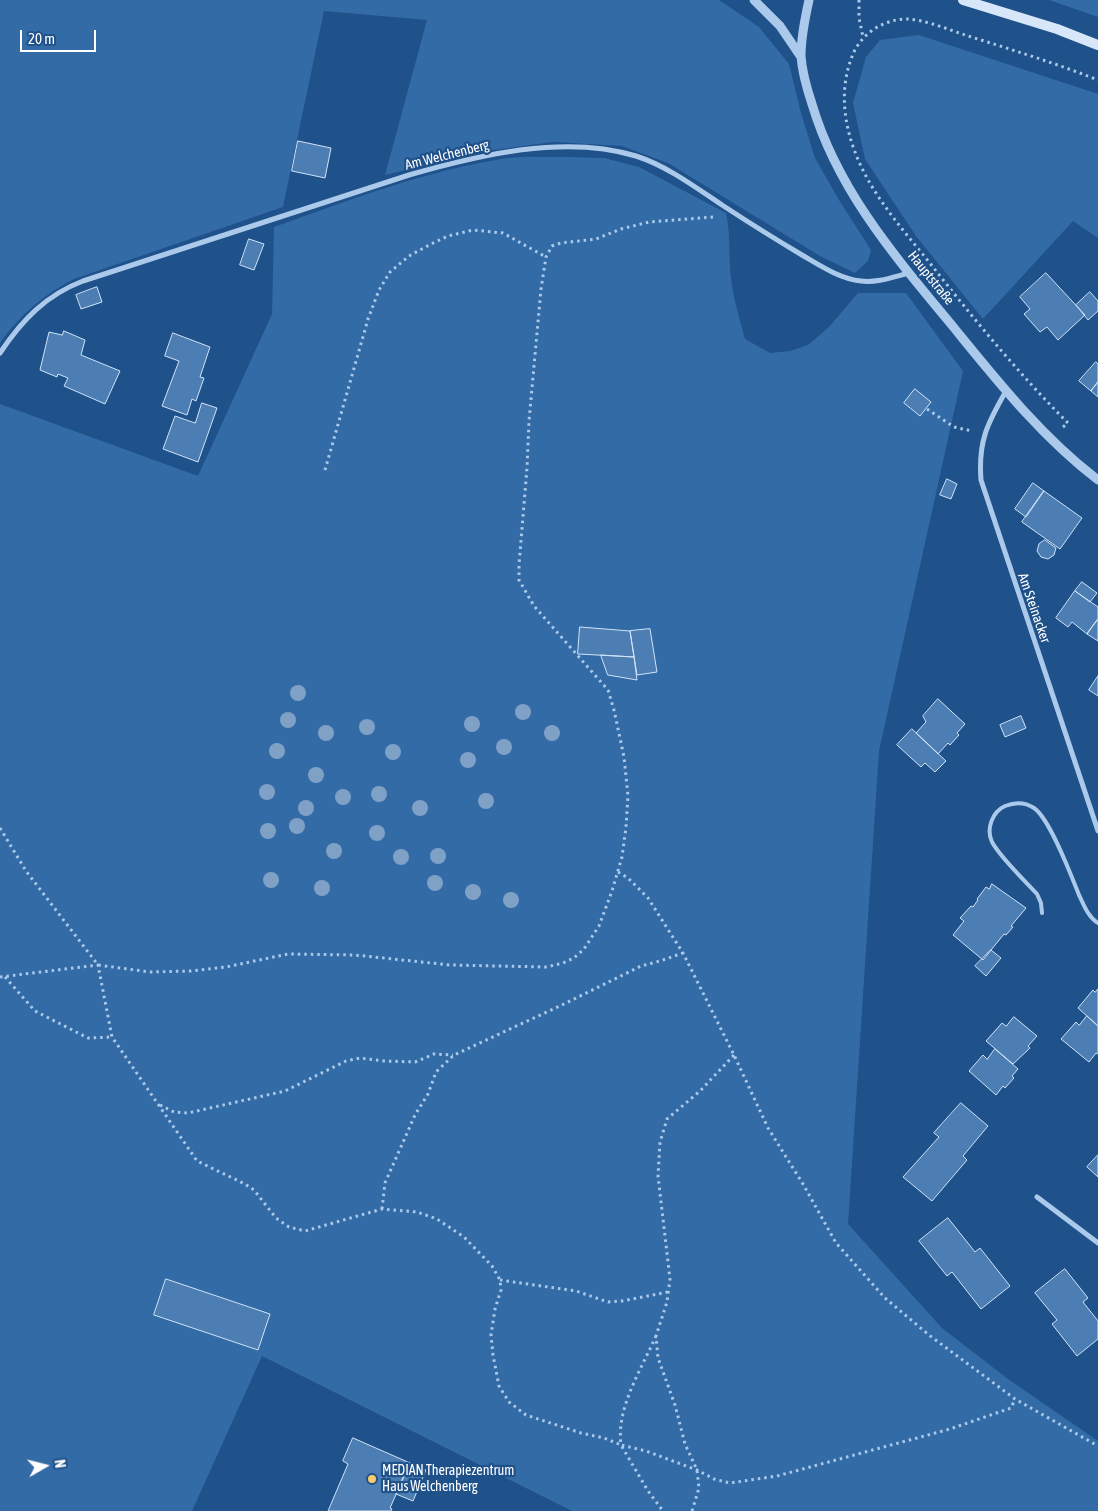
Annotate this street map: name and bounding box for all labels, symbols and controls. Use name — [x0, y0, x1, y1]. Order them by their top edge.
scale bar — [22, 20, 99, 52]
text: 20 m — [28, 30, 55, 47]
street label: Am Welchenberg — [403, 136, 491, 174]
street label: Hauptstraße — [904, 248, 958, 308]
street label: Am Steinacker — [1014, 571, 1054, 645]
north arrow — [20, 1441, 70, 1491]
text: N — [51, 1459, 68, 1469]
place label: MEDIAN Therapiezentrum Haus Welchenberg — [382, 1463, 514, 1495]
marker: MEDIAN Therapiezentrum Haus Welchenberg — [366, 1473, 378, 1485]

